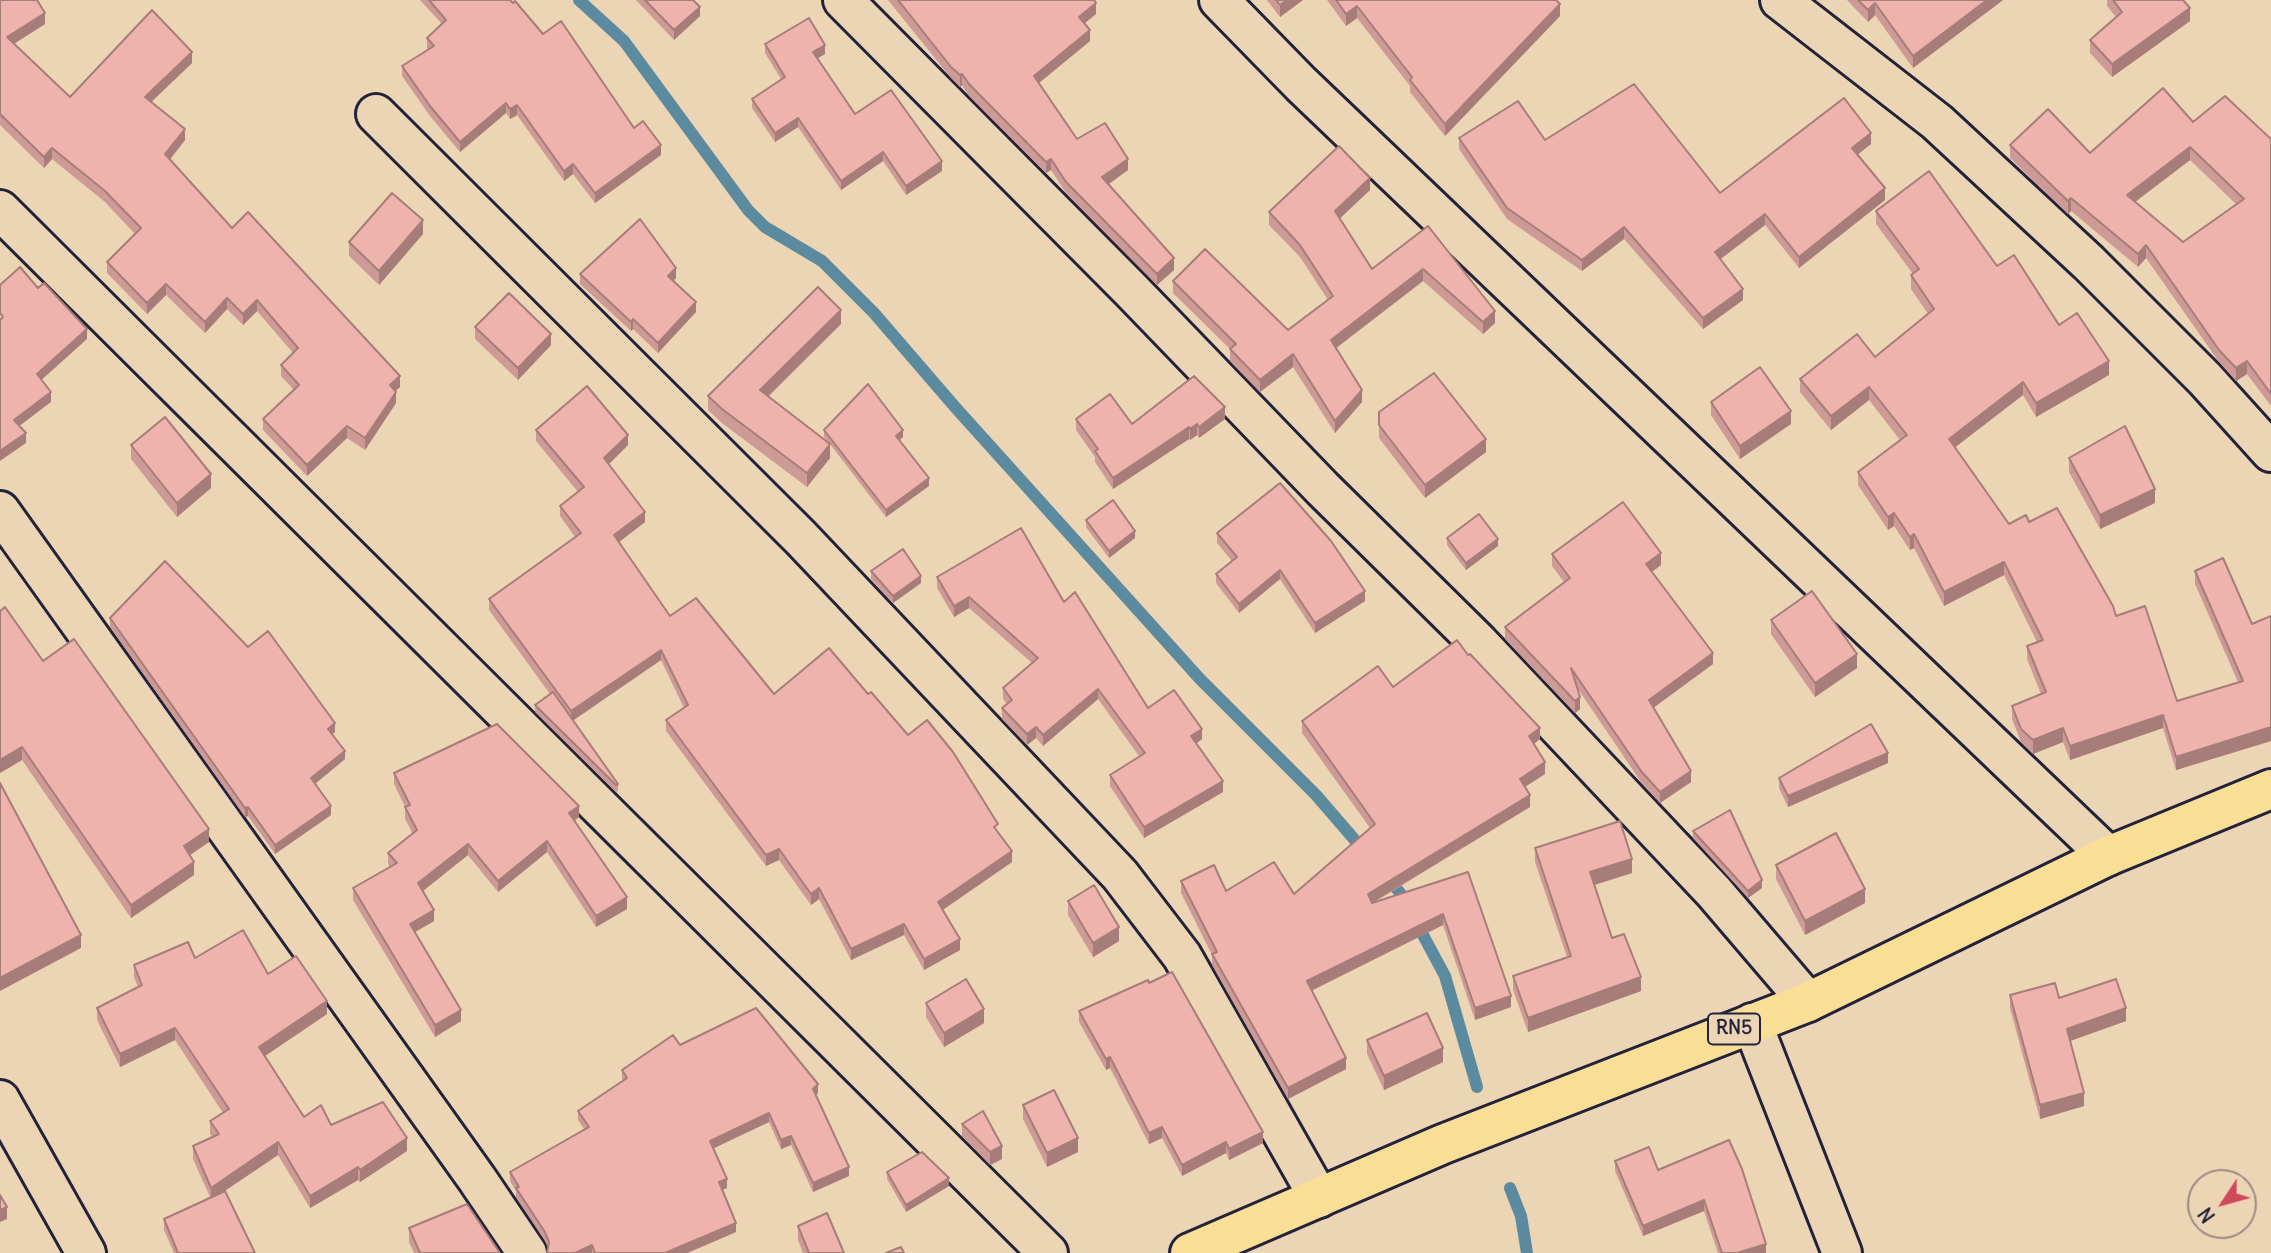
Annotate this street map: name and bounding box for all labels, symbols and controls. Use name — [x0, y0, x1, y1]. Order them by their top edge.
road number: RN5 — [1708, 1014, 1760, 1044]
north arrow — [2187, 1169, 2257, 1239]
text: N — [2193, 1203, 2220, 1228]

